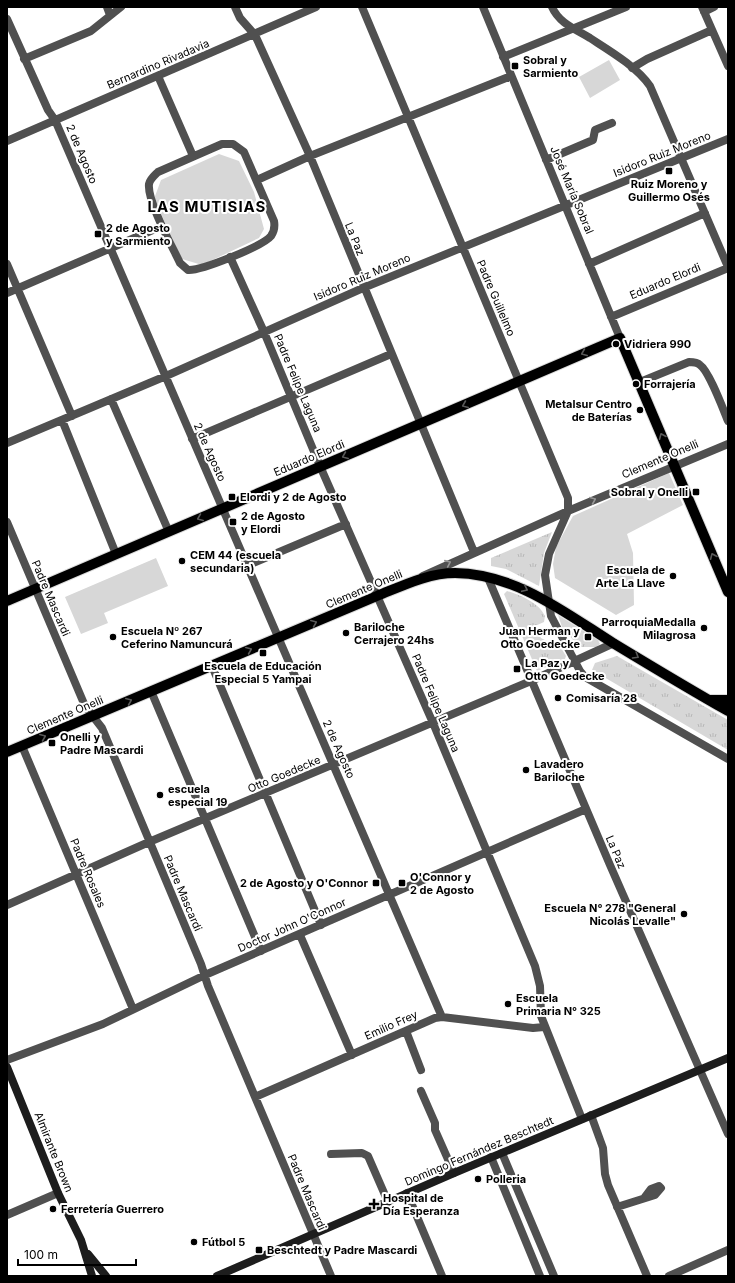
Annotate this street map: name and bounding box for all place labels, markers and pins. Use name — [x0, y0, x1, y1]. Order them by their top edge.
place label: Sobral y Sarmiento — [523, 53, 578, 80]
marker: Sobral y Sarmiento — [510, 61, 520, 71]
marker: Ruiz Moreno y Guillermo Osés — [664, 166, 674, 176]
place label: Ruiz Moreno y Guillermo Osés — [628, 177, 710, 204]
place label: 2 de Agosto y Sarmiento — [106, 221, 171, 248]
marker: 2 de Agosto y Sarmiento — [93, 229, 103, 239]
place label: Vidriera 990 — [624, 337, 691, 351]
marker: Vidriera 990 — [611, 339, 621, 349]
place label: Forrajería — [644, 377, 696, 391]
marker: Forrajería — [631, 379, 641, 389]
place label: Metalsur Centro de Baterías — [545, 397, 632, 424]
marker: Metalsur Centro de Baterías — [635, 405, 645, 415]
place label: Sobral y Onelli — [611, 485, 688, 499]
marker: Sobral y Onelli — [691, 487, 701, 497]
place label: Elordi y 2 de Agosto — [240, 490, 347, 504]
marker: Elordi y 2 de Agosto — [227, 492, 237, 502]
place label: 2 de Agosto y Elordi — [241, 509, 305, 536]
marker: 2 de Agosto y Elordi — [228, 517, 238, 527]
place label: CEM 44 (escuela secundaria) — [190, 548, 281, 575]
marker: CEM 44 (escuela secundaria) — [177, 556, 187, 566]
place label: Escuela de Arte La Llave — [595, 563, 665, 590]
marker: Escuela de Arte La Llave — [668, 571, 678, 581]
place label: ParroquiaMedalla Milagrosa — [601, 615, 696, 642]
place label: Bariloche Cerrajero 24hs — [354, 620, 434, 647]
marker: ParroquiaMedalla Milagrosa — [699, 623, 709, 633]
place label: Escuela Nº 267 Ceferino Namuncurá — [121, 624, 233, 651]
place label: Juan Herman y Otto Goedecke — [499, 624, 580, 651]
marker: Bariloche Cerrajero 24hs — [341, 628, 351, 638]
marker: Escuela Nº 267 Ceferino Namuncurá — [108, 632, 118, 642]
marker: Juan Herman y Otto Goedecke — [583, 632, 593, 642]
marker: Escuela de Educación Especial 5 Yampai — [258, 648, 268, 658]
place label: La Paz y Otto Goedecke — [525, 656, 605, 683]
place label: Escuela de Educación Especial 5 Yampai — [204, 659, 322, 686]
marker: La Paz y Otto Goedecke — [512, 664, 522, 674]
place label: Comisaría 28 — [566, 691, 637, 705]
marker: Comisaría 28 — [553, 693, 563, 703]
place label: Onelli y Padre Mascardi — [60, 730, 144, 757]
marker: Onelli y Padre Mascardi — [47, 738, 57, 748]
place label: Lavadero Bariloche — [534, 757, 585, 784]
marker: Lavadero Bariloche — [521, 765, 531, 775]
place label: escuela especial 19 — [168, 782, 228, 809]
marker: escuela especial 19 — [155, 790, 165, 800]
place label: O'Connor y 2 de Agosto — [410, 870, 474, 897]
place label: 2 de Agosto y O'Connor — [240, 876, 369, 890]
marker: 2 de Agosto y O'Connor — [371, 878, 381, 888]
marker: O'Connor y 2 de Agosto — [397, 878, 407, 888]
place label: Escuela N° 278 "General Nicolás Levalle" — [544, 901, 676, 928]
marker: Escuela N° 278 "General Nicolás Levalle" — [679, 909, 689, 919]
place label: Escuela Primaria N° 325 — [516, 991, 601, 1018]
marker: Escuela Primaria N° 325 — [503, 999, 513, 1009]
place label: Polleria — [486, 1172, 526, 1186]
marker: Polleria — [473, 1174, 483, 1184]
place label: Hospital de Día Esperanza — [383, 1191, 460, 1218]
marker: Hospital de Día Esperanza — [368, 1198, 380, 1210]
place label: Ferretería Guerrero — [61, 1202, 164, 1216]
marker: Ferretería Guerrero — [48, 1204, 58, 1214]
place label: Fútbol 5 — [202, 1235, 245, 1249]
marker: Fútbol 5 — [189, 1237, 199, 1247]
place label: Beschtedt y Padre Mascardi — [267, 1243, 417, 1257]
marker: Beschtedt y Padre Mascardi — [254, 1245, 264, 1255]

